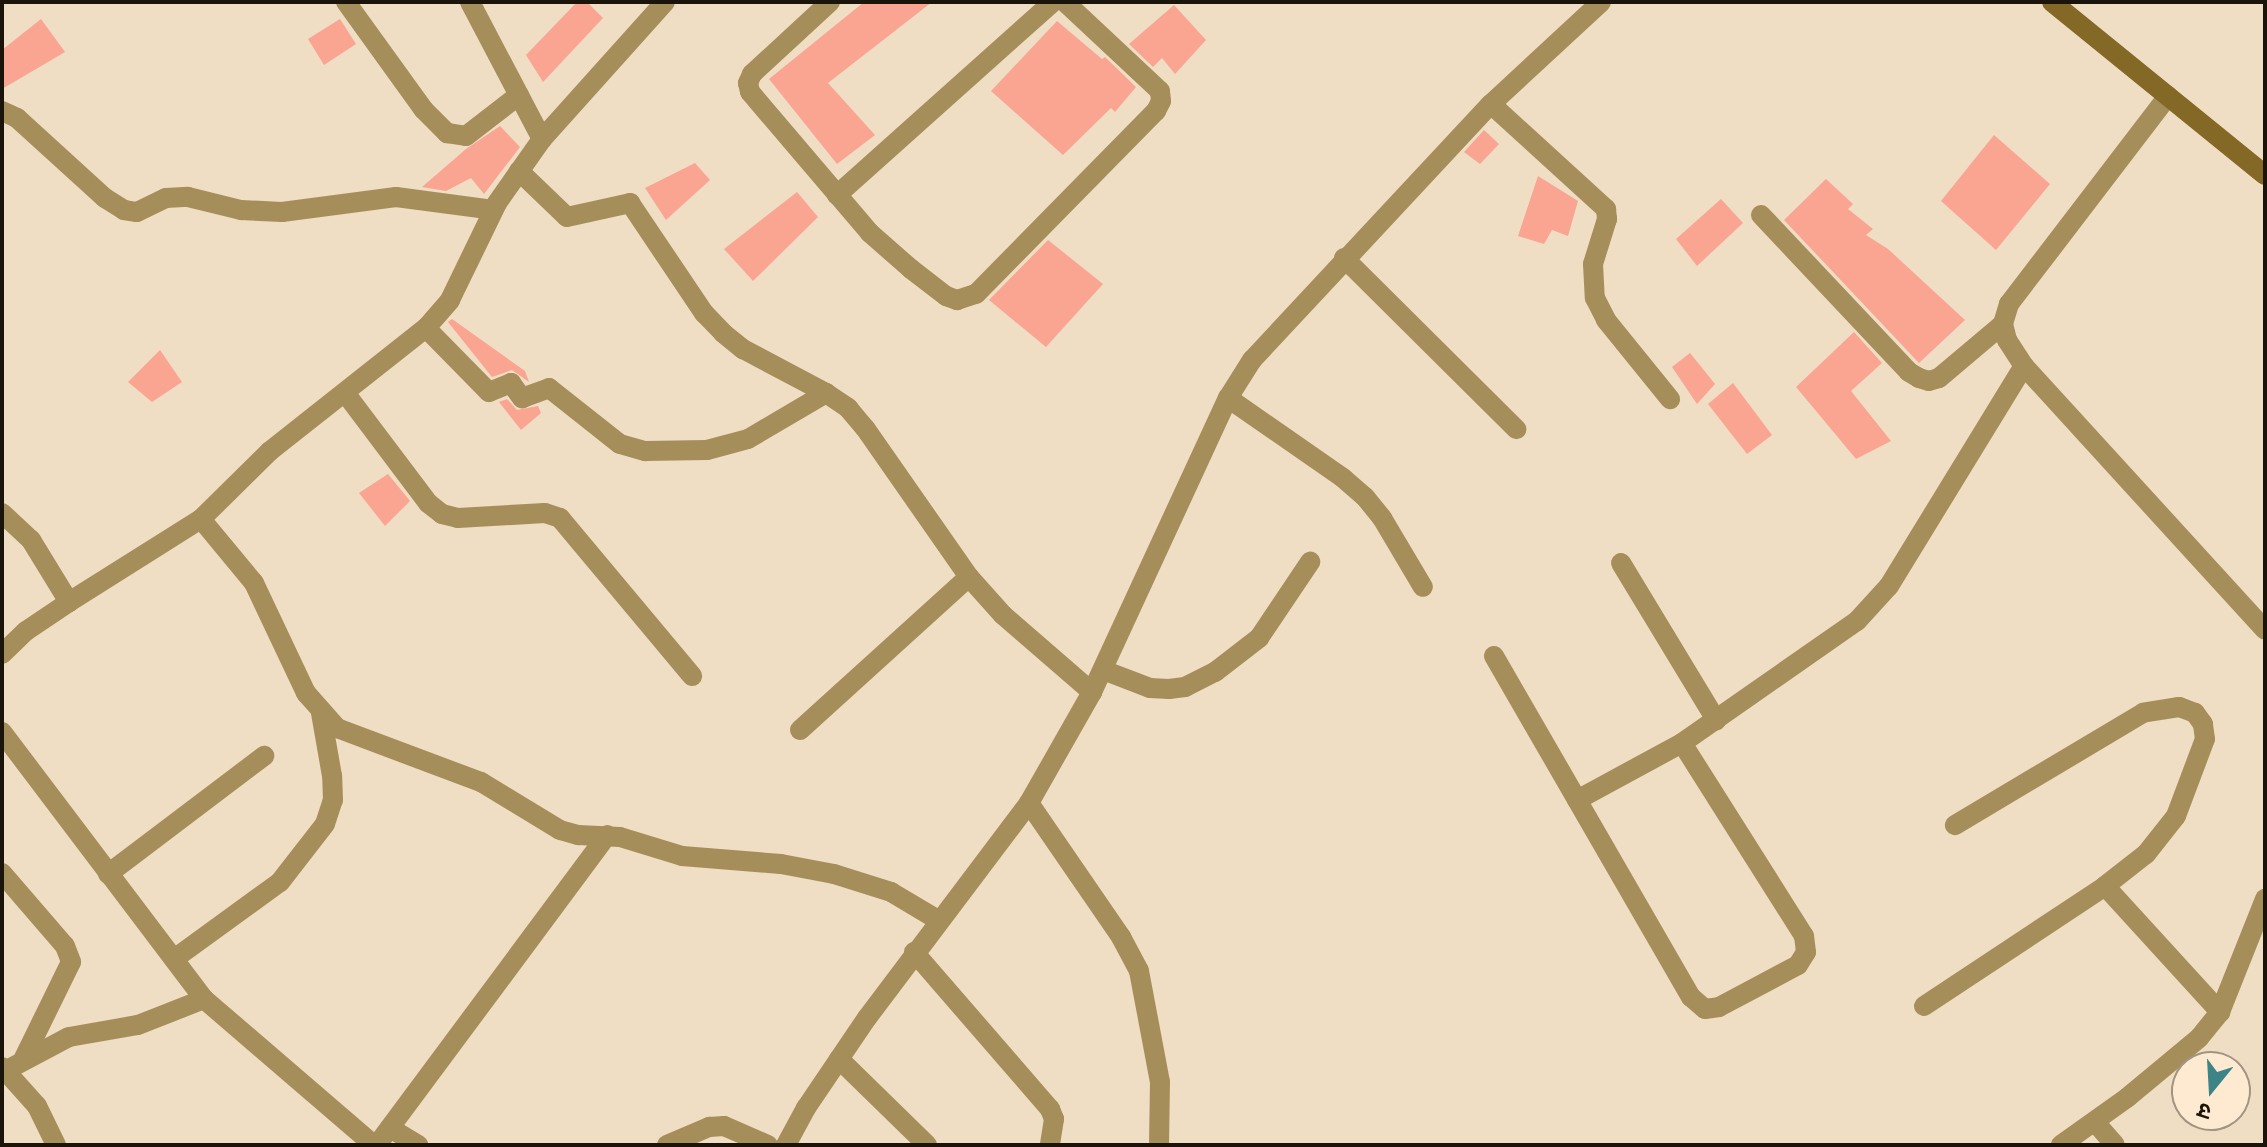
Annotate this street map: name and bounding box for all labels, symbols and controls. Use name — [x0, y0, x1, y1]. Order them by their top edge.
north arrow — [2171, 1051, 2251, 1131]
text: उ — [2194, 1097, 2215, 1127]

